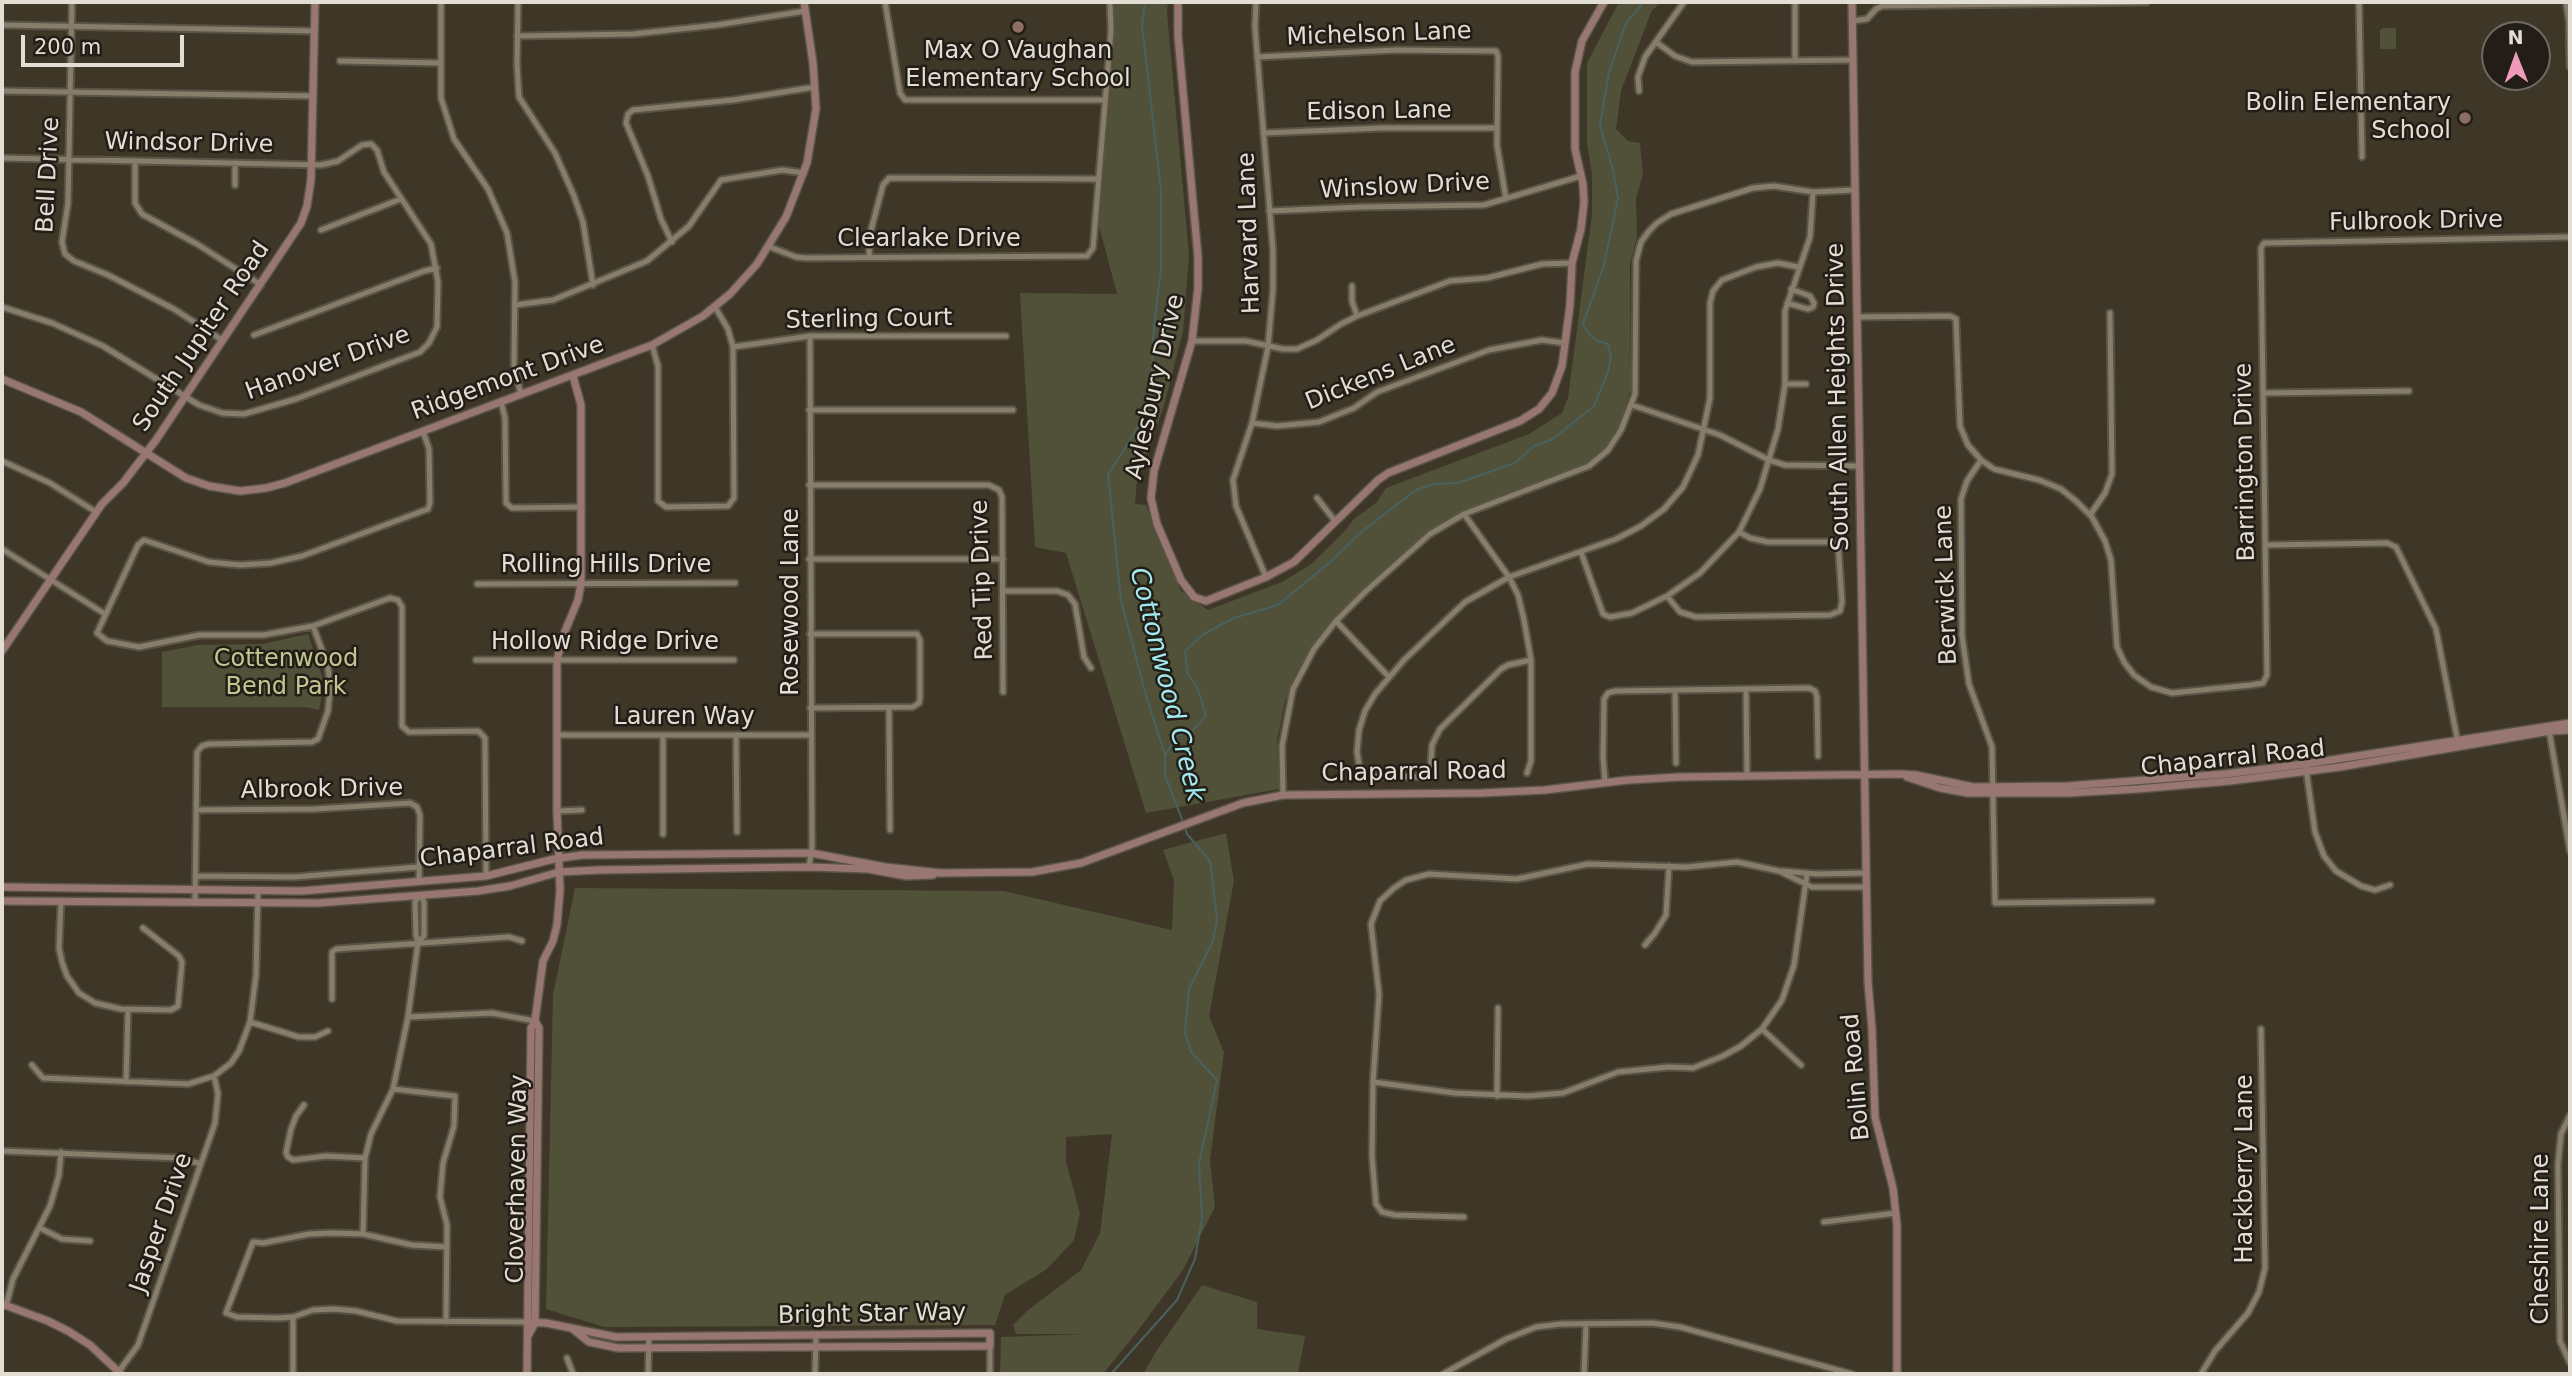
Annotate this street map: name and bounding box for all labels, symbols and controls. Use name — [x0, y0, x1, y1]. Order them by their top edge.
street label: Michelson Lane — [1286, 17, 1472, 53]
marker: Max O Vaughan Elementary School — [1010, 19, 1026, 35]
scale bar — [24, 21, 187, 65]
north arrow — [2481, 21, 2551, 91]
text: N — [2508, 26, 2524, 48]
text: 200 m — [34, 35, 101, 59]
place label: Max O Vaughan Elementary School — [905, 38, 1131, 94]
place label: Bolin Elementary School — [2246, 90, 2451, 146]
street label: Edison Lane — [1306, 96, 1452, 128]
marker: Bolin Elementary School — [2457, 110, 2473, 126]
street label: Bell Drive — [32, 116, 66, 234]
street label: Windsor Drive — [104, 128, 274, 160]
street label: Harvard Lane — [1233, 152, 1267, 314]
street label: Winslow Drive — [1319, 168, 1491, 206]
street label: Fulbrook Drive — [2329, 206, 2503, 238]
street label: Clearlake Drive — [837, 226, 1021, 254]
street label: South Jupiter Road — [128, 236, 276, 438]
street label: South Allen Heights Drive — [1822, 243, 1856, 551]
street label: Aylesbury Drive — [1121, 292, 1191, 482]
street label: Sterling Court — [785, 304, 953, 336]
street label: Hanover Drive — [242, 321, 414, 407]
street label: Ridgemont Drive — [408, 331, 608, 427]
street label: Dickens Lane — [1302, 331, 1460, 417]
street label: Barrington Drive — [2230, 363, 2262, 561]
street label: Red Tip Drive — [966, 499, 1000, 661]
street label: Berwick Lane — [1930, 504, 1964, 666]
street label: Rosewood Lane — [778, 508, 806, 696]
street label: Rolling Hills Drive — [501, 552, 711, 580]
water label: Cottonwood Creek — [1122, 565, 1210, 805]
street label: Hollow Ridge Drive — [491, 629, 719, 657]
park label: Cottenwood Bend Park — [214, 646, 358, 702]
street label: Lauren Way — [613, 704, 755, 732]
street label: Chaparral Road — [2139, 735, 2327, 783]
street label: Chaparral Road — [1321, 757, 1507, 789]
street label: Albrook Drive — [240, 774, 404, 806]
street label: Chaparral Road — [418, 823, 606, 875]
street label: Bolin Road — [1837, 1012, 1877, 1142]
street label: Cloverhaven Way — [502, 1074, 534, 1284]
street label: Hackberry Lane — [2232, 1074, 2260, 1264]
street label: Jasper Drive — [125, 1149, 199, 1297]
street label: Cheshire Lane — [2528, 1154, 2556, 1324]
street label: Bright Star Way — [778, 1299, 966, 1331]

